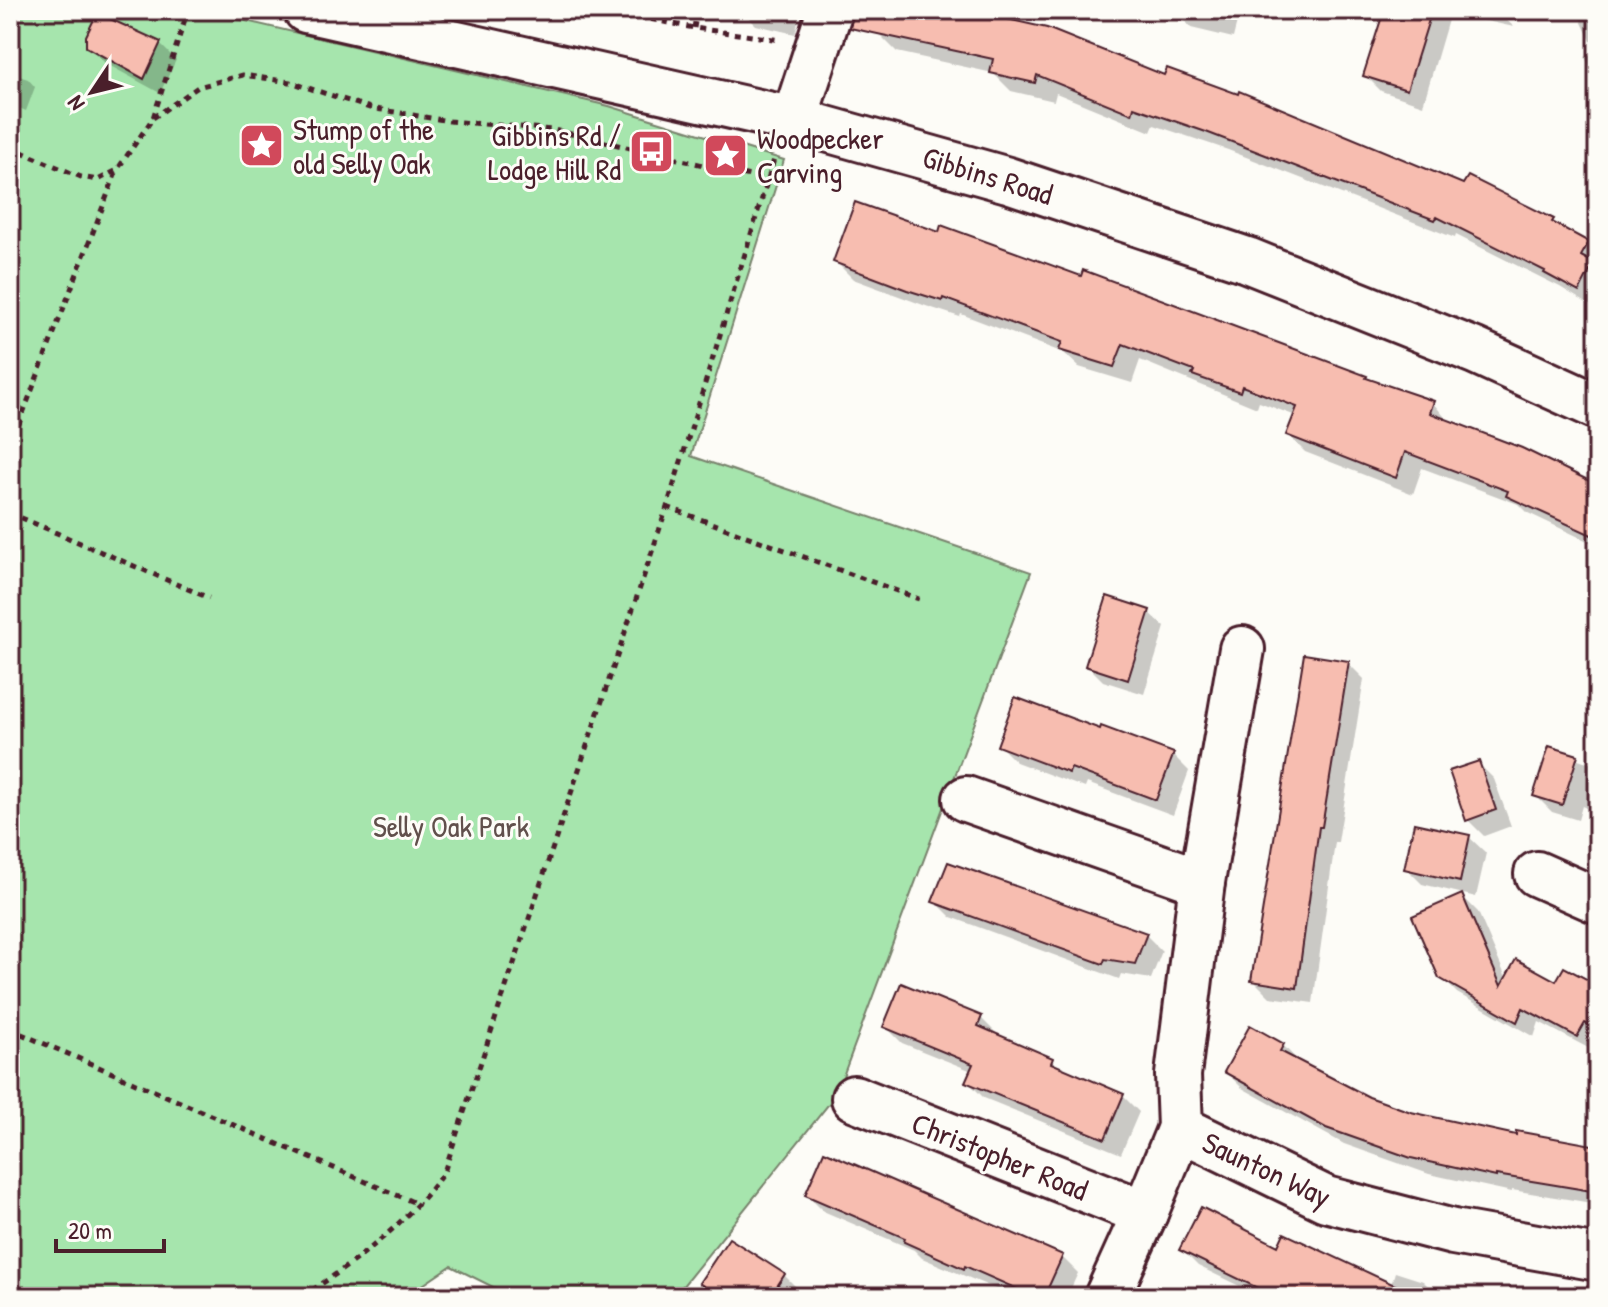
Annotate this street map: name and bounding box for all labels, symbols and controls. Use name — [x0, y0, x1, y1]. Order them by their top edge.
north arrow — [52, 52, 132, 132]
text: N — [60, 90, 91, 117]
place label: Stump of the old Selly Oak — [293, 109, 434, 183]
place label: Gibbins Rd / Lodge Hill Rd — [488, 115, 621, 189]
place label: Woodpecker Carving — [757, 118, 884, 192]
place icon: Stump of the old Selly Oak — [238, 122, 286, 170]
bus stop icon: Gibbins Rd / Lodge Hill Rd — [628, 128, 676, 176]
place icon: Woodpecker Carving — [702, 131, 750, 179]
street label: Gibbins Road — [918, 136, 1058, 214]
park label: Selly Oak Park — [373, 806, 529, 846]
street label: Christopher Road — [906, 1103, 1094, 1210]
street label: Saunton Way — [1197, 1122, 1337, 1216]
scale bar — [56, 1203, 164, 1253]
text: 20 m — [68, 1214, 112, 1246]

